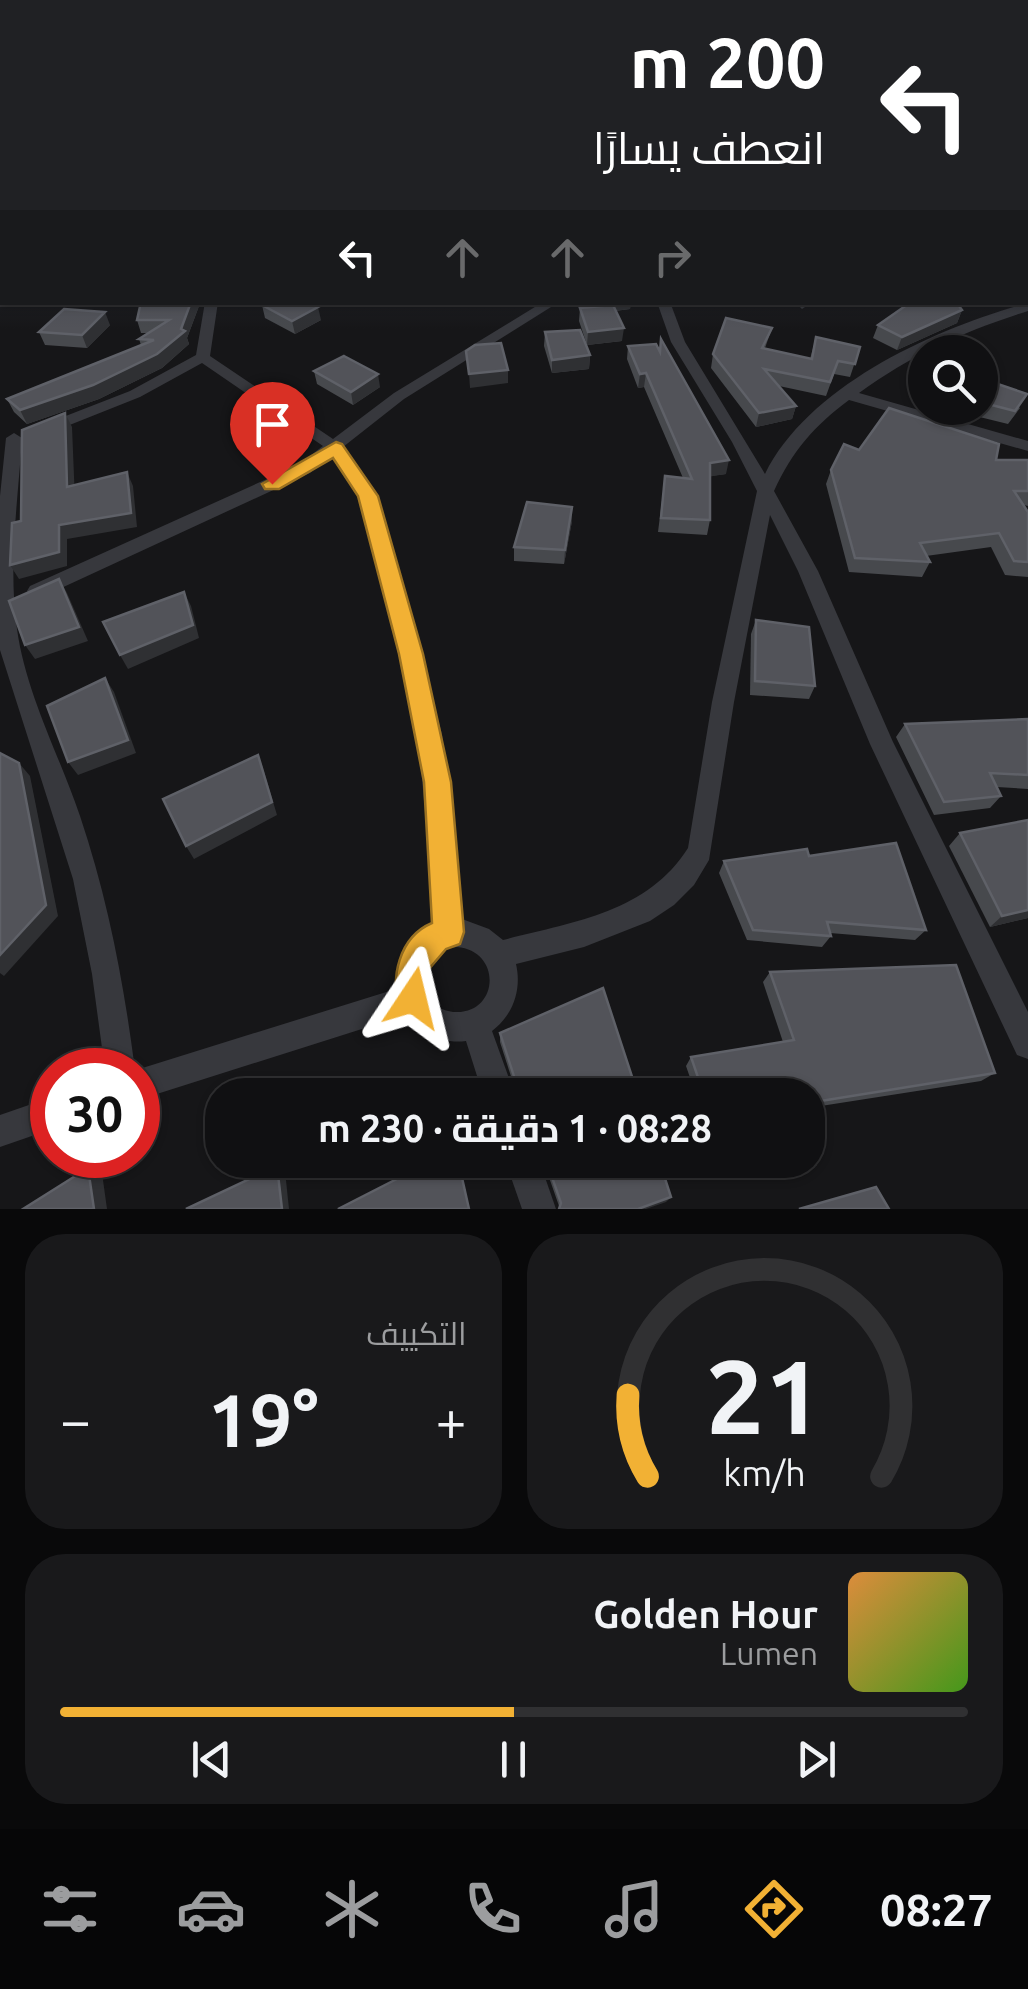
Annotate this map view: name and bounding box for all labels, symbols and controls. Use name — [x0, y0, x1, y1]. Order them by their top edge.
text: 200 m — [630, 23, 825, 101]
icon: left — [860, 40, 990, 170]
text: انعطف يسارًا — [593, 122, 825, 173]
icon: left — [330, 230, 385, 285]
icon: ahead — [435, 230, 490, 285]
icon: ahead — [540, 230, 595, 285]
icon: right — [645, 230, 700, 285]
map controls — [908, 335, 998, 425]
button: search — [908, 335, 998, 425]
pin — [230, 382, 315, 485]
icon: arrive — [245, 397, 300, 452]
position arrow — [361, 946, 465, 1050]
speed limit sign: 30 — [30, 1048, 160, 1178]
text: 08:28 · 1 دقيقة · 230 m — [318, 1107, 712, 1149]
text: التكييف — [366, 1315, 467, 1351]
text: 21 — [706, 1337, 823, 1454]
text: 19° — [208, 1377, 319, 1461]
text: − — [60, 1389, 91, 1450]
text: + — [435, 1389, 466, 1450]
text: km/h — [723, 1453, 806, 1493]
text: Golden Hour — [593, 1593, 818, 1635]
text: Lumen — [720, 1635, 818, 1671]
icon: previous — [184, 1732, 239, 1787]
icon: pause — [486, 1732, 541, 1787]
icon: next — [789, 1732, 844, 1787]
icon: filters — [35, 1874, 105, 1944]
icon: car — [176, 1874, 246, 1944]
icon: climate — [317, 1874, 387, 1944]
icon: phone — [458, 1874, 528, 1944]
icon: music — [599, 1874, 669, 1944]
icon: directions — [739, 1874, 809, 1944]
text: 08:27 — [880, 1884, 993, 1935]

